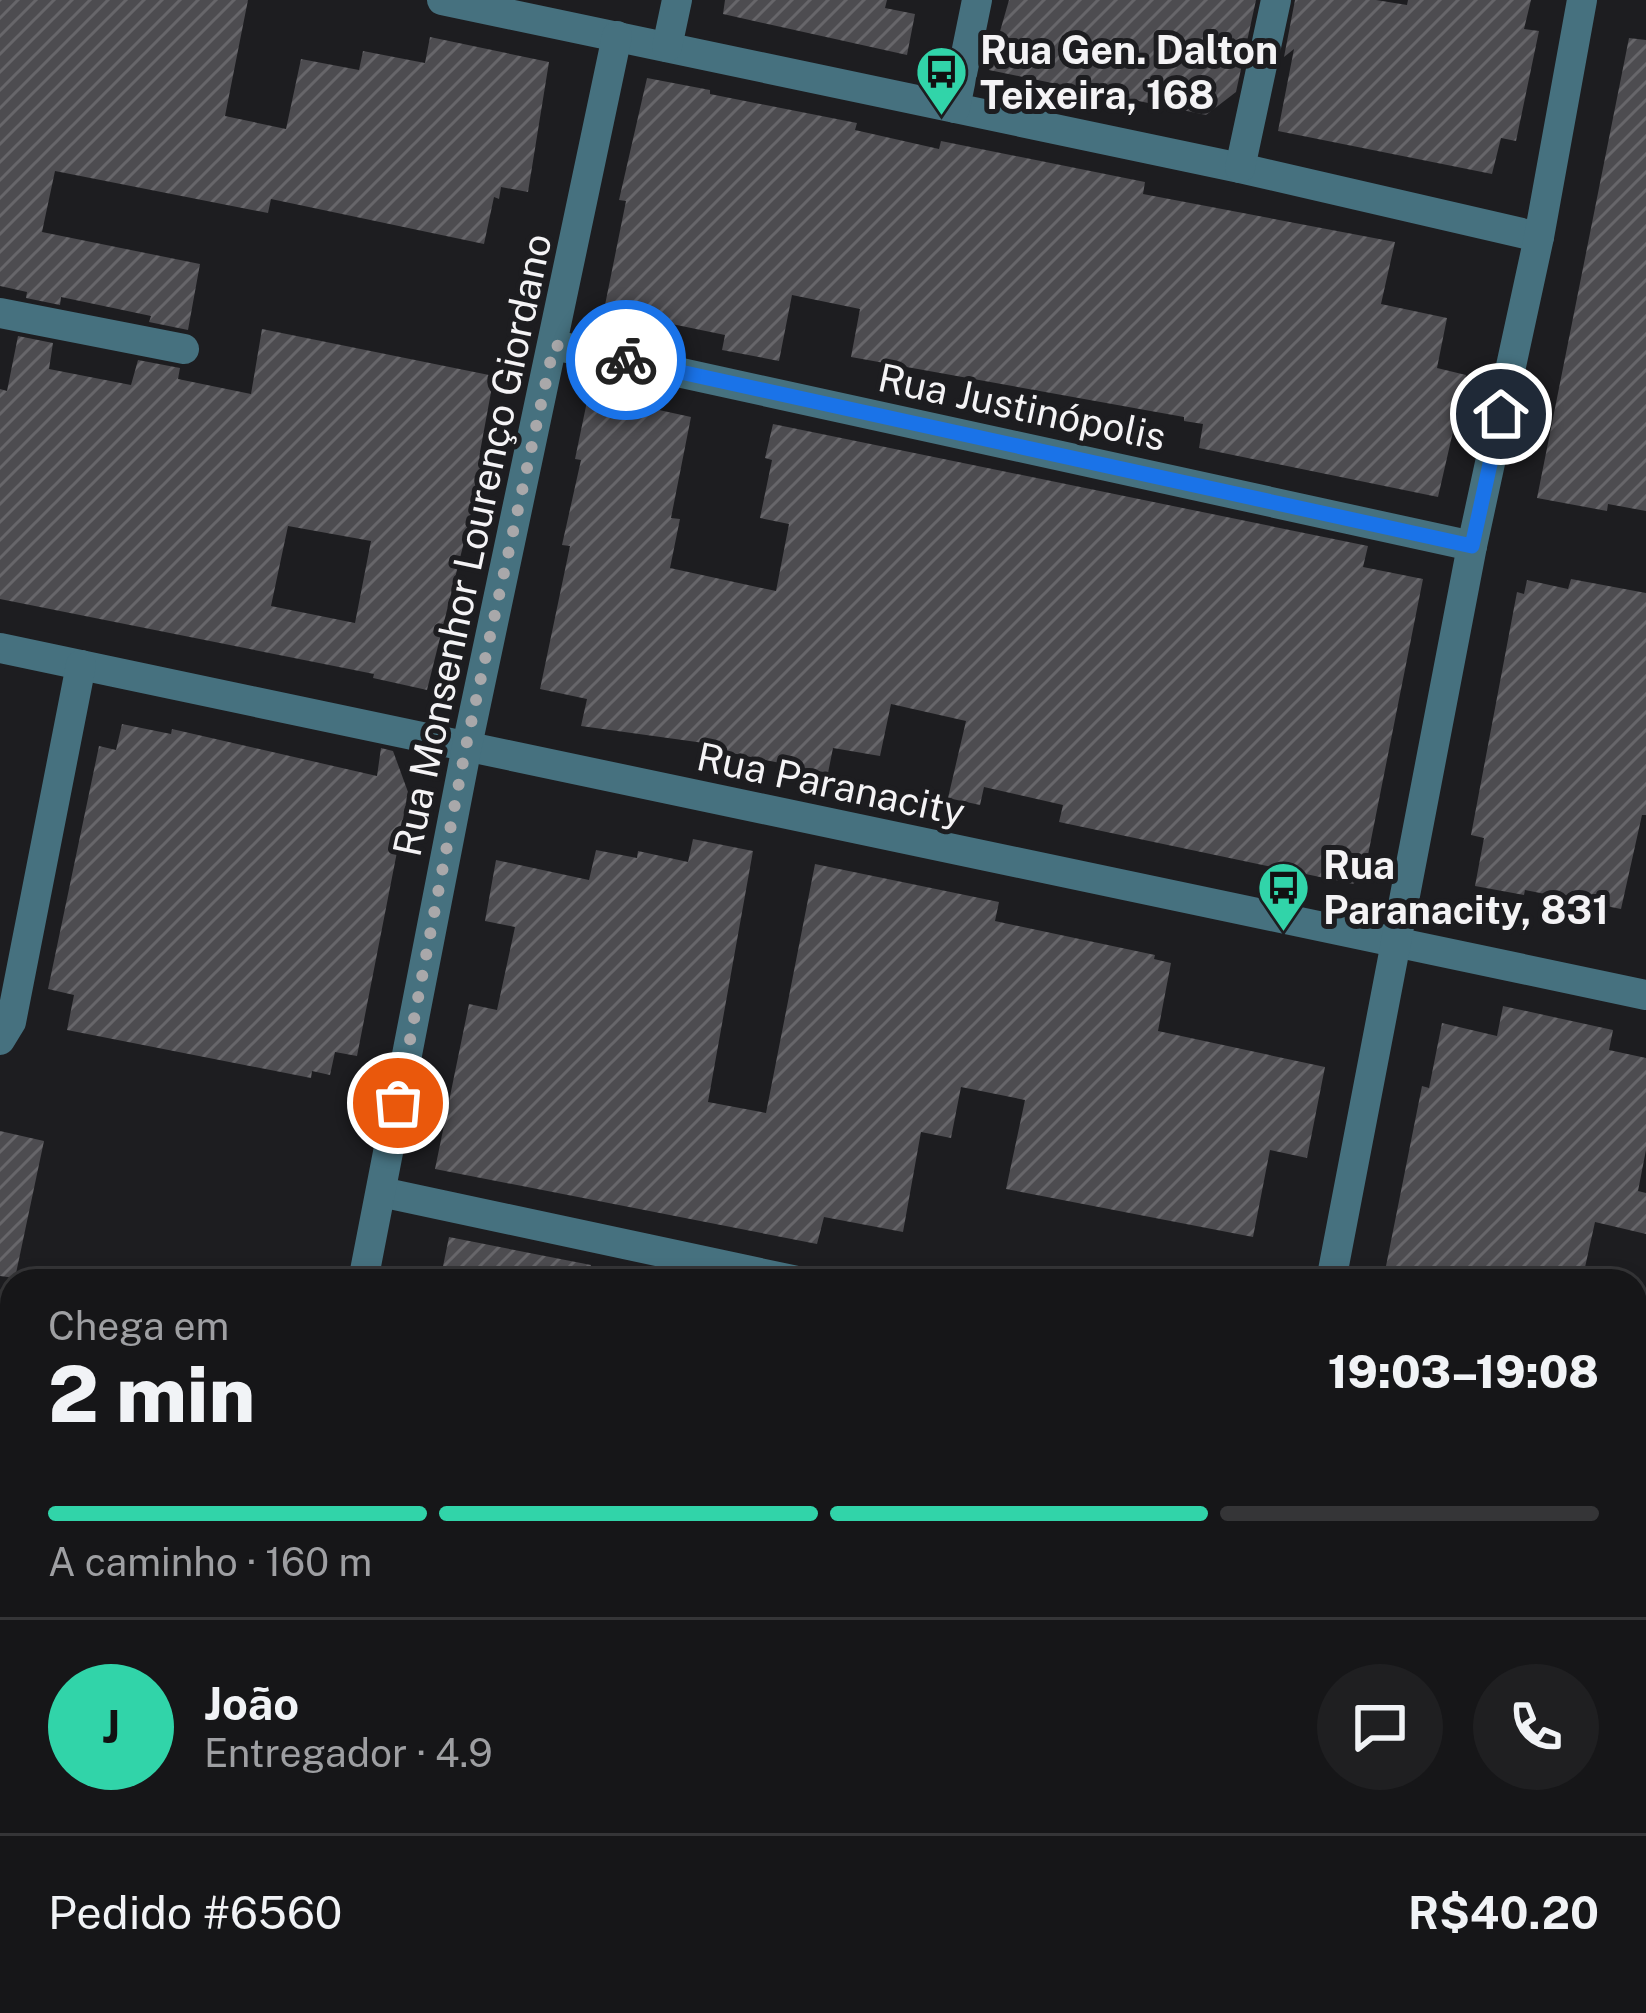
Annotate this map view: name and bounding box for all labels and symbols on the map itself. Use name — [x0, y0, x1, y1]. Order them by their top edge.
place label: Rua Gen. Dalton Teixeira, 168 — [980, 27, 1278, 118]
bus stop icon: Rua Gen. Dalton Teixeira, 168 — [913, 44, 969, 118]
street label: Rua Monsenhor Lourenço Giordano — [383, 230, 561, 860]
courier — [566, 300, 686, 420]
street label: Rua Justinópolis — [874, 354, 1170, 460]
pin — [1450, 363, 1552, 465]
street label: Rua Paranacity — [693, 733, 969, 835]
place label: Rua Paranacity, 831 — [1323, 842, 1609, 933]
bus stop icon: Rua Paranacity, 831 — [1256, 859, 1312, 933]
pin — [347, 1052, 449, 1154]

